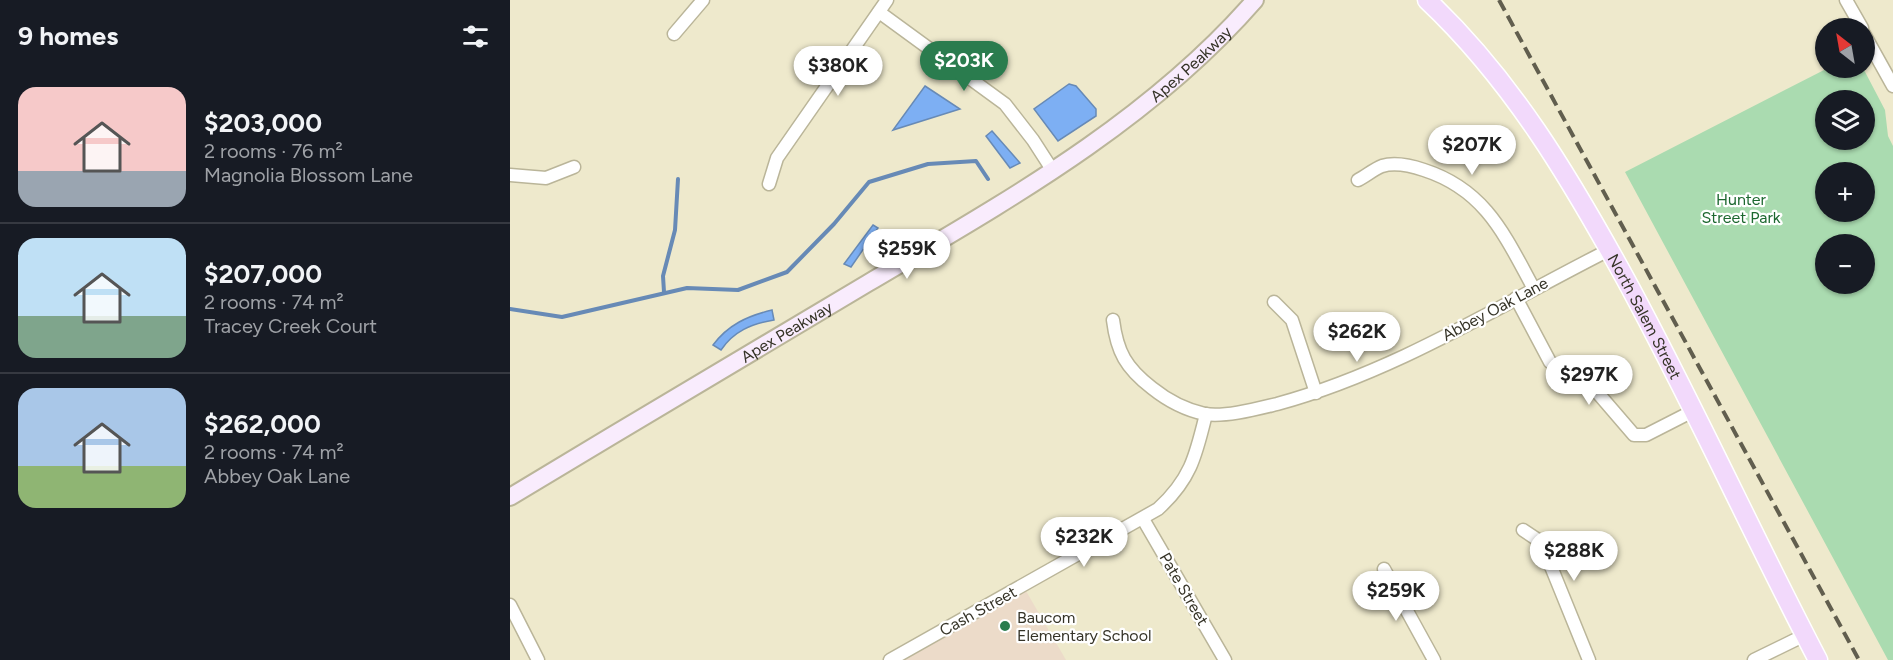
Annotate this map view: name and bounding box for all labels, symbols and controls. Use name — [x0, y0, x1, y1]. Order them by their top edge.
north arrow — [1815, 18, 1875, 78]
map controls — [1815, 18, 1875, 294]
text: 9 homes — [18, 20, 118, 52]
icon: filters — [459, 20, 492, 53]
street label: Apex Peakway — [1146, 22, 1236, 106]
pin: $203K — [922, 41, 1006, 92]
pin: $380K — [796, 46, 880, 97]
text: $203K — [934, 48, 994, 72]
text: $380K — [808, 53, 868, 77]
button: layers — [1815, 90, 1875, 150]
text: $203,000 — [204, 107, 322, 139]
icon: home — [66, 111, 138, 183]
pin: $207K — [1430, 125, 1514, 176]
text: $207K — [1442, 132, 1502, 156]
text: 2 rooms · 76 m² — [204, 139, 343, 163]
button: + — [1815, 162, 1875, 222]
text: Magnolia Blossom Lane — [204, 163, 413, 187]
park label: Hunter Street Park — [1701, 190, 1781, 227]
pin: $259K — [865, 229, 949, 280]
button: − — [1815, 234, 1875, 294]
text: $259K — [877, 236, 937, 260]
street label: North Salem Street — [1604, 250, 1686, 382]
text: $207,000 — [204, 258, 322, 290]
icon: home — [66, 262, 138, 334]
street label: Abbey Oak Lane — [1439, 273, 1551, 345]
text: 2 rooms · 74 m² — [204, 290, 344, 314]
street label: Apex Peakway — [737, 297, 836, 366]
pin: $262K — [1315, 312, 1399, 363]
text: Tracey Creek Court — [204, 314, 377, 338]
text: $262K — [1327, 319, 1387, 343]
pin: $297K — [1547, 355, 1631, 406]
text: $297K — [1560, 362, 1618, 386]
text: $262,000 — [204, 408, 321, 440]
icon: home — [66, 412, 138, 484]
text: 2 rooms · 74 m² — [204, 440, 344, 464]
text: Abbey Oak Lane — [204, 464, 350, 488]
pin: $232K — [1042, 517, 1126, 568]
text: $232K — [1055, 524, 1113, 548]
pin: $288K — [1532, 531, 1616, 582]
text: $288K — [1544, 538, 1604, 562]
street label: Pate Street — [1156, 549, 1212, 629]
pin: $259K — [1354, 571, 1438, 622]
text: $259K — [1366, 578, 1426, 602]
street label: Cash Street — [936, 582, 1020, 640]
place label: Baucom Elementary School — [1017, 608, 1151, 645]
marker: Baucom Elementary School — [998, 619, 1012, 633]

